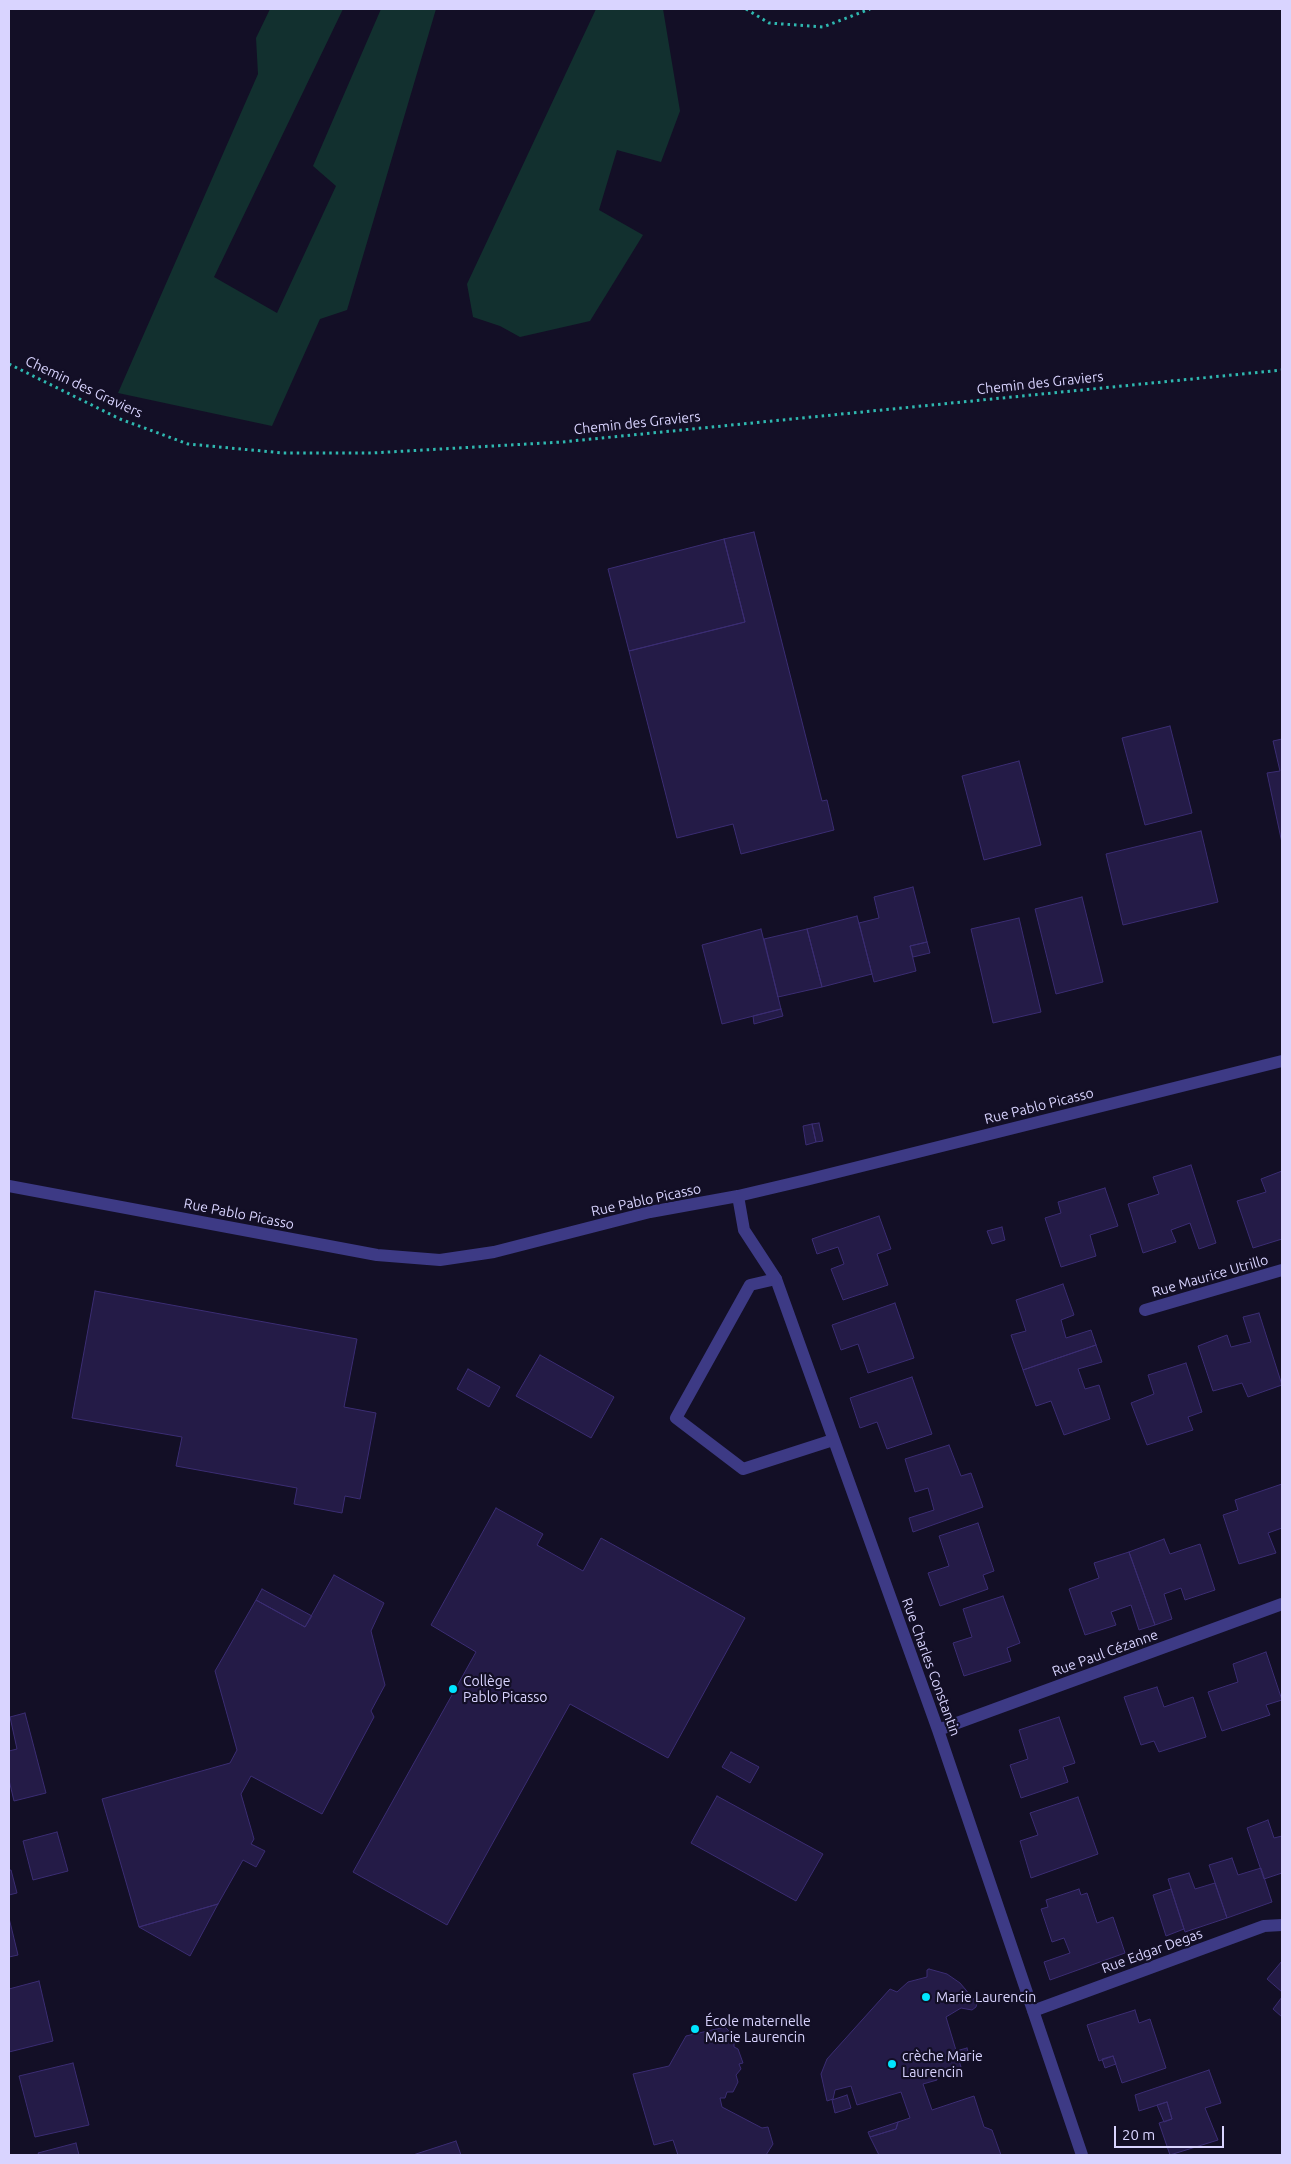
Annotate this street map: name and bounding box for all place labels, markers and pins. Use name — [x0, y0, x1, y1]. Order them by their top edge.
place label: Collège Pablo Picasso — [463, 1673, 547, 1705]
marker: Collège Pablo Picasso — [447, 1683, 459, 1695]
place label: Marie Laurencin — [936, 1989, 1036, 2005]
marker: Marie Laurencin — [920, 1991, 932, 2003]
place label: École maternelle Marie Laurencin — [705, 2013, 811, 2045]
marker: École maternelle Marie Laurencin — [689, 2023, 701, 2035]
place label: crèche Marie Laurencin — [902, 2048, 983, 2080]
marker: crèche Marie Laurencin — [886, 2058, 898, 2070]

